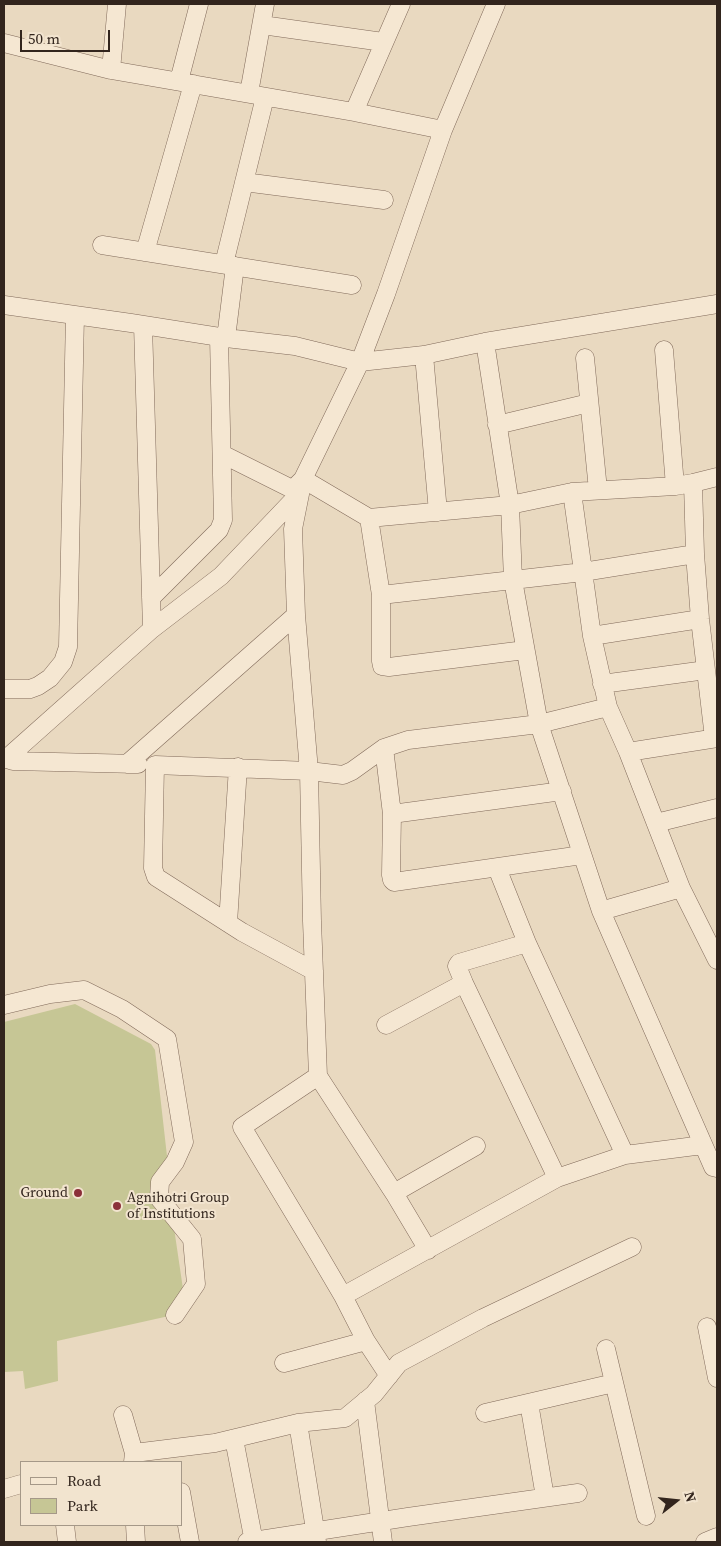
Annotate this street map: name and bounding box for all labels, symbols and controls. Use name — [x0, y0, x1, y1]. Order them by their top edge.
scale bar — [22, 20, 112, 52]
text: 50 m — [28, 28, 60, 49]
place label: Ground — [21, 1185, 68, 1201]
marker: Ground — [72, 1187, 84, 1199]
place label: Agnihotri Group of Institutions — [127, 1190, 229, 1222]
marker: Agnihotri Group of Institutions — [111, 1200, 123, 1212]
legend — [20, 1461, 182, 1526]
text: Road — [67, 1470, 101, 1491]
north arrow — [651, 1476, 701, 1526]
text: N — [679, 1489, 701, 1505]
text: Park — [67, 1495, 98, 1516]

